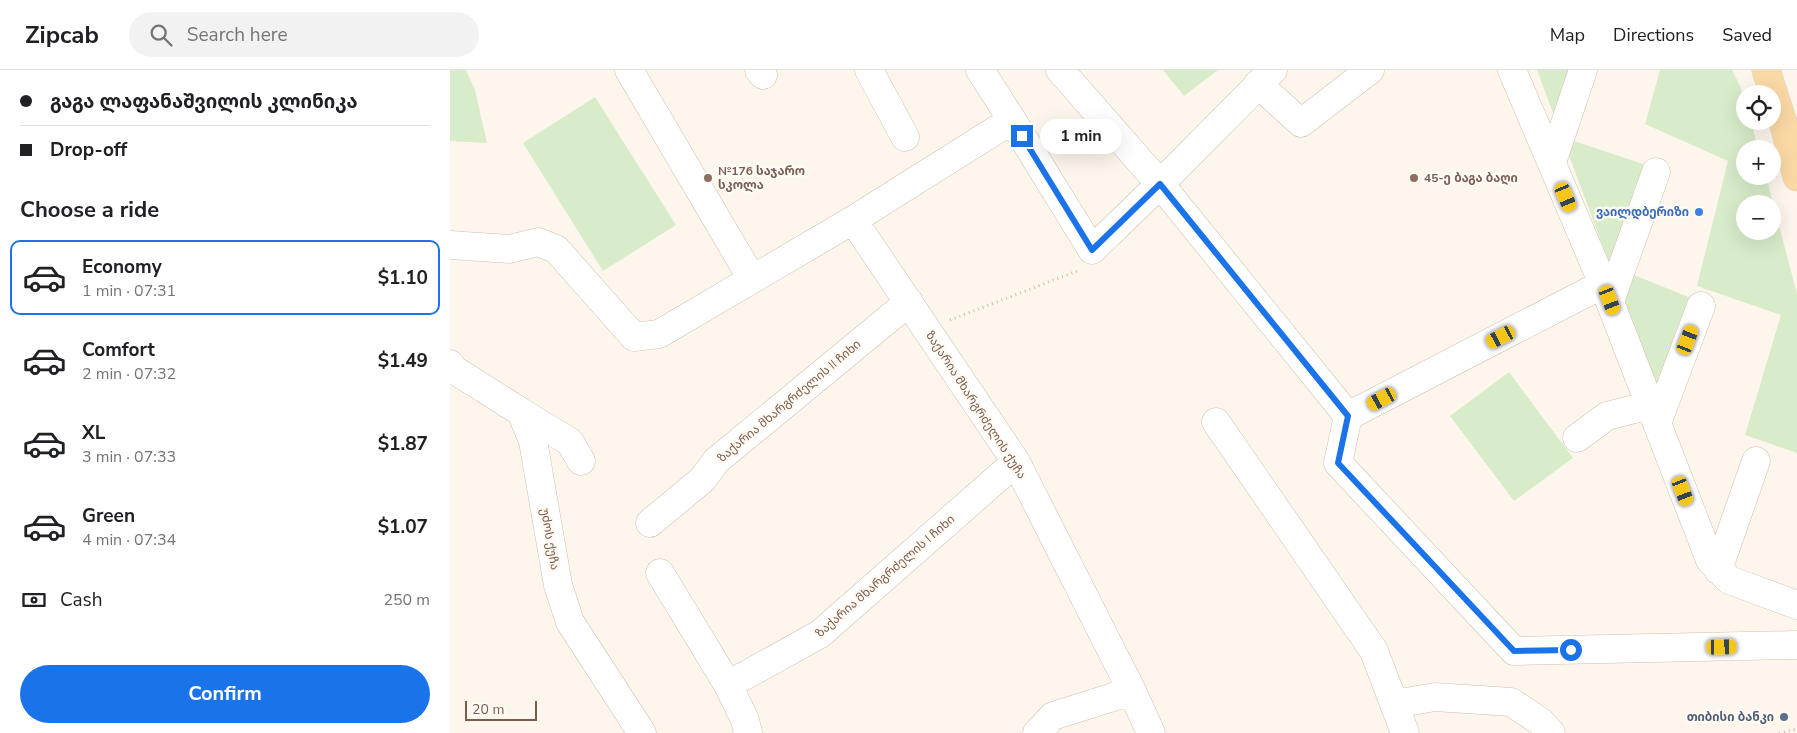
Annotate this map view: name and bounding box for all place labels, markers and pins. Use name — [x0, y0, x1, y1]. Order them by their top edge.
place label: №176 საჯარო სკოლა — [718, 163, 805, 193]
place label: 45-ე ბაგა ბაღი — [1424, 170, 1518, 186]
marker: №176 საჯარო სკოლა — [702, 172, 714, 184]
marker: 45-ე ბაგა ბაღი — [1408, 172, 1420, 184]
place label: ვაილდბერიზი — [1596, 204, 1689, 220]
marker: ვაილდბერიზი — [1693, 206, 1705, 218]
place label: თიბისი ბანკი — [1687, 709, 1774, 725]
marker: თიბისი ბანკი — [1778, 711, 1790, 723]

